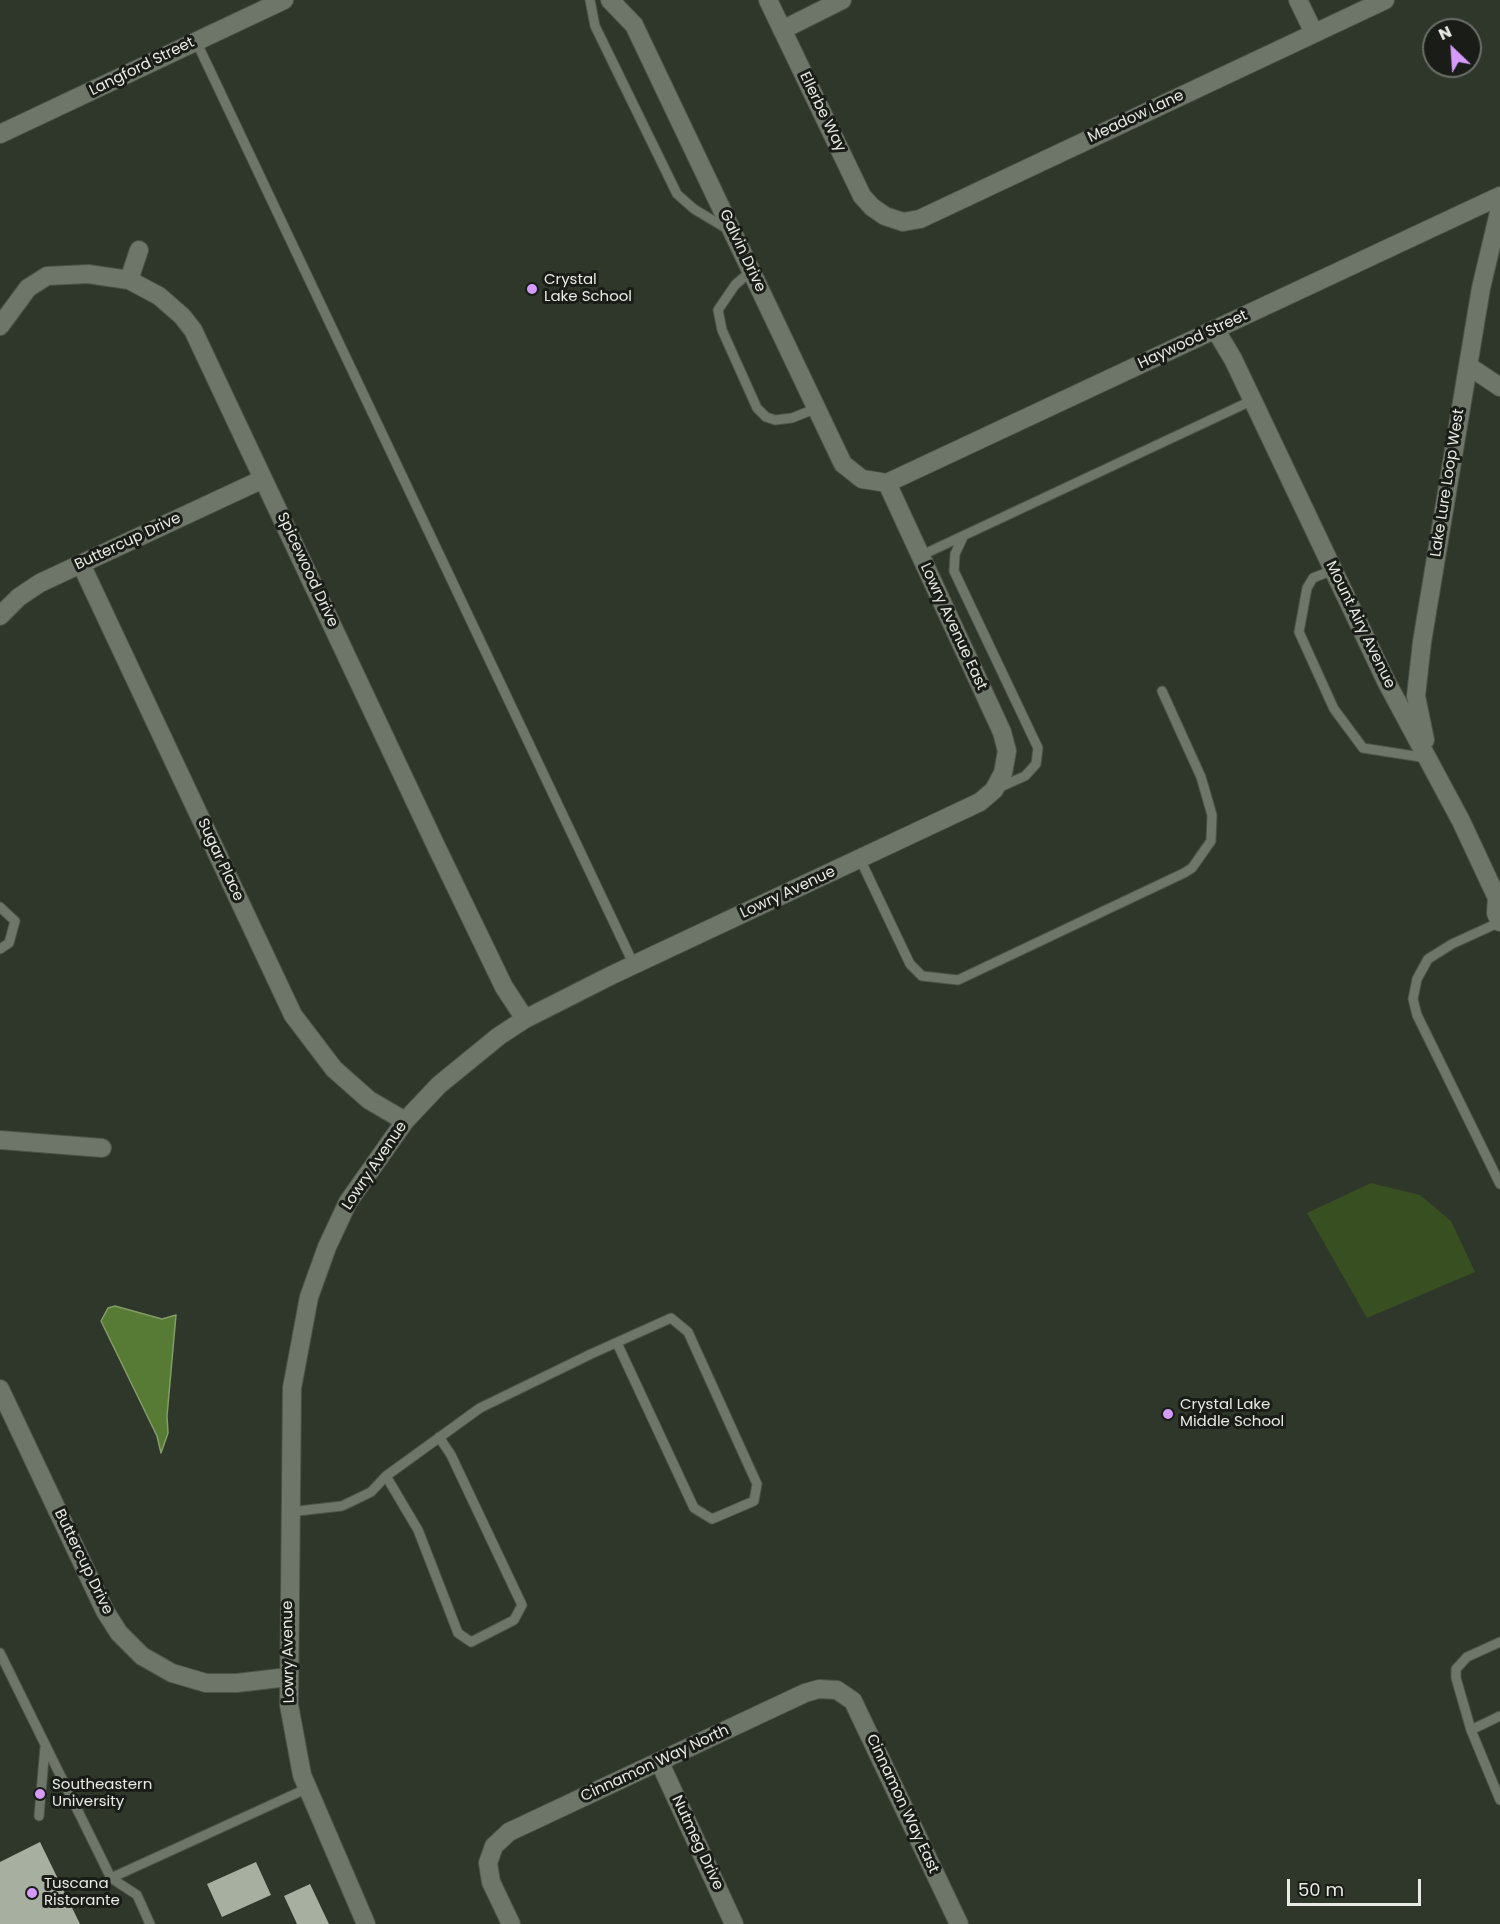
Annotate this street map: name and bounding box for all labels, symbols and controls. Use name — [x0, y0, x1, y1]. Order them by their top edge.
north arrow — [1422, 18, 1482, 78]
text: N — [1435, 20, 1455, 46]
street label: Langford Street — [87, 34, 197, 100]
street label: Ellerbe Way — [795, 69, 849, 155]
street label: Meadow Lane — [1085, 87, 1187, 147]
street label: Galvin Drive — [715, 207, 769, 295]
place label: Crystal Lake School — [544, 271, 632, 306]
marker: Crystal Lake School — [525, 282, 539, 296]
street label: Haywood Street — [1135, 307, 1251, 373]
street label: Lake Lure Loop West — [1427, 408, 1469, 558]
street label: Buttercup Drive — [72, 510, 184, 574]
street label: Spicewood Drive — [273, 510, 341, 630]
street label: Mount Airy Avenue — [1321, 558, 1399, 692]
street label: Lowry Avenue East — [916, 561, 990, 693]
street label: Sugar Place — [193, 816, 247, 904]
street label: Lowry Avenue — [738, 863, 838, 923]
street label: Lowry Avenue — [339, 1118, 411, 1214]
place label: Crystal Lake Middle School — [1180, 1396, 1284, 1431]
marker: Crystal Lake Middle School — [1161, 1407, 1175, 1421]
street label: Buttercup Drive — [50, 1506, 116, 1618]
street label: Lowry Avenue — [279, 1600, 299, 1704]
street label: Cinnamon Way North — [578, 1722, 732, 1806]
street label: Cinnamon Way East — [862, 1731, 942, 1877]
place label: Southeastern University — [52, 1776, 152, 1811]
marker: Southeastern University — [33, 1787, 47, 1801]
street label: Nutmeg Drive — [667, 1793, 727, 1893]
scale bar — [1290, 1867, 1424, 1905]
place label: Tuscana Ristorante — [44, 1875, 120, 1910]
text: 50 m — [1298, 1877, 1344, 1902]
marker: Tuscana Ristorante — [25, 1886, 39, 1900]

